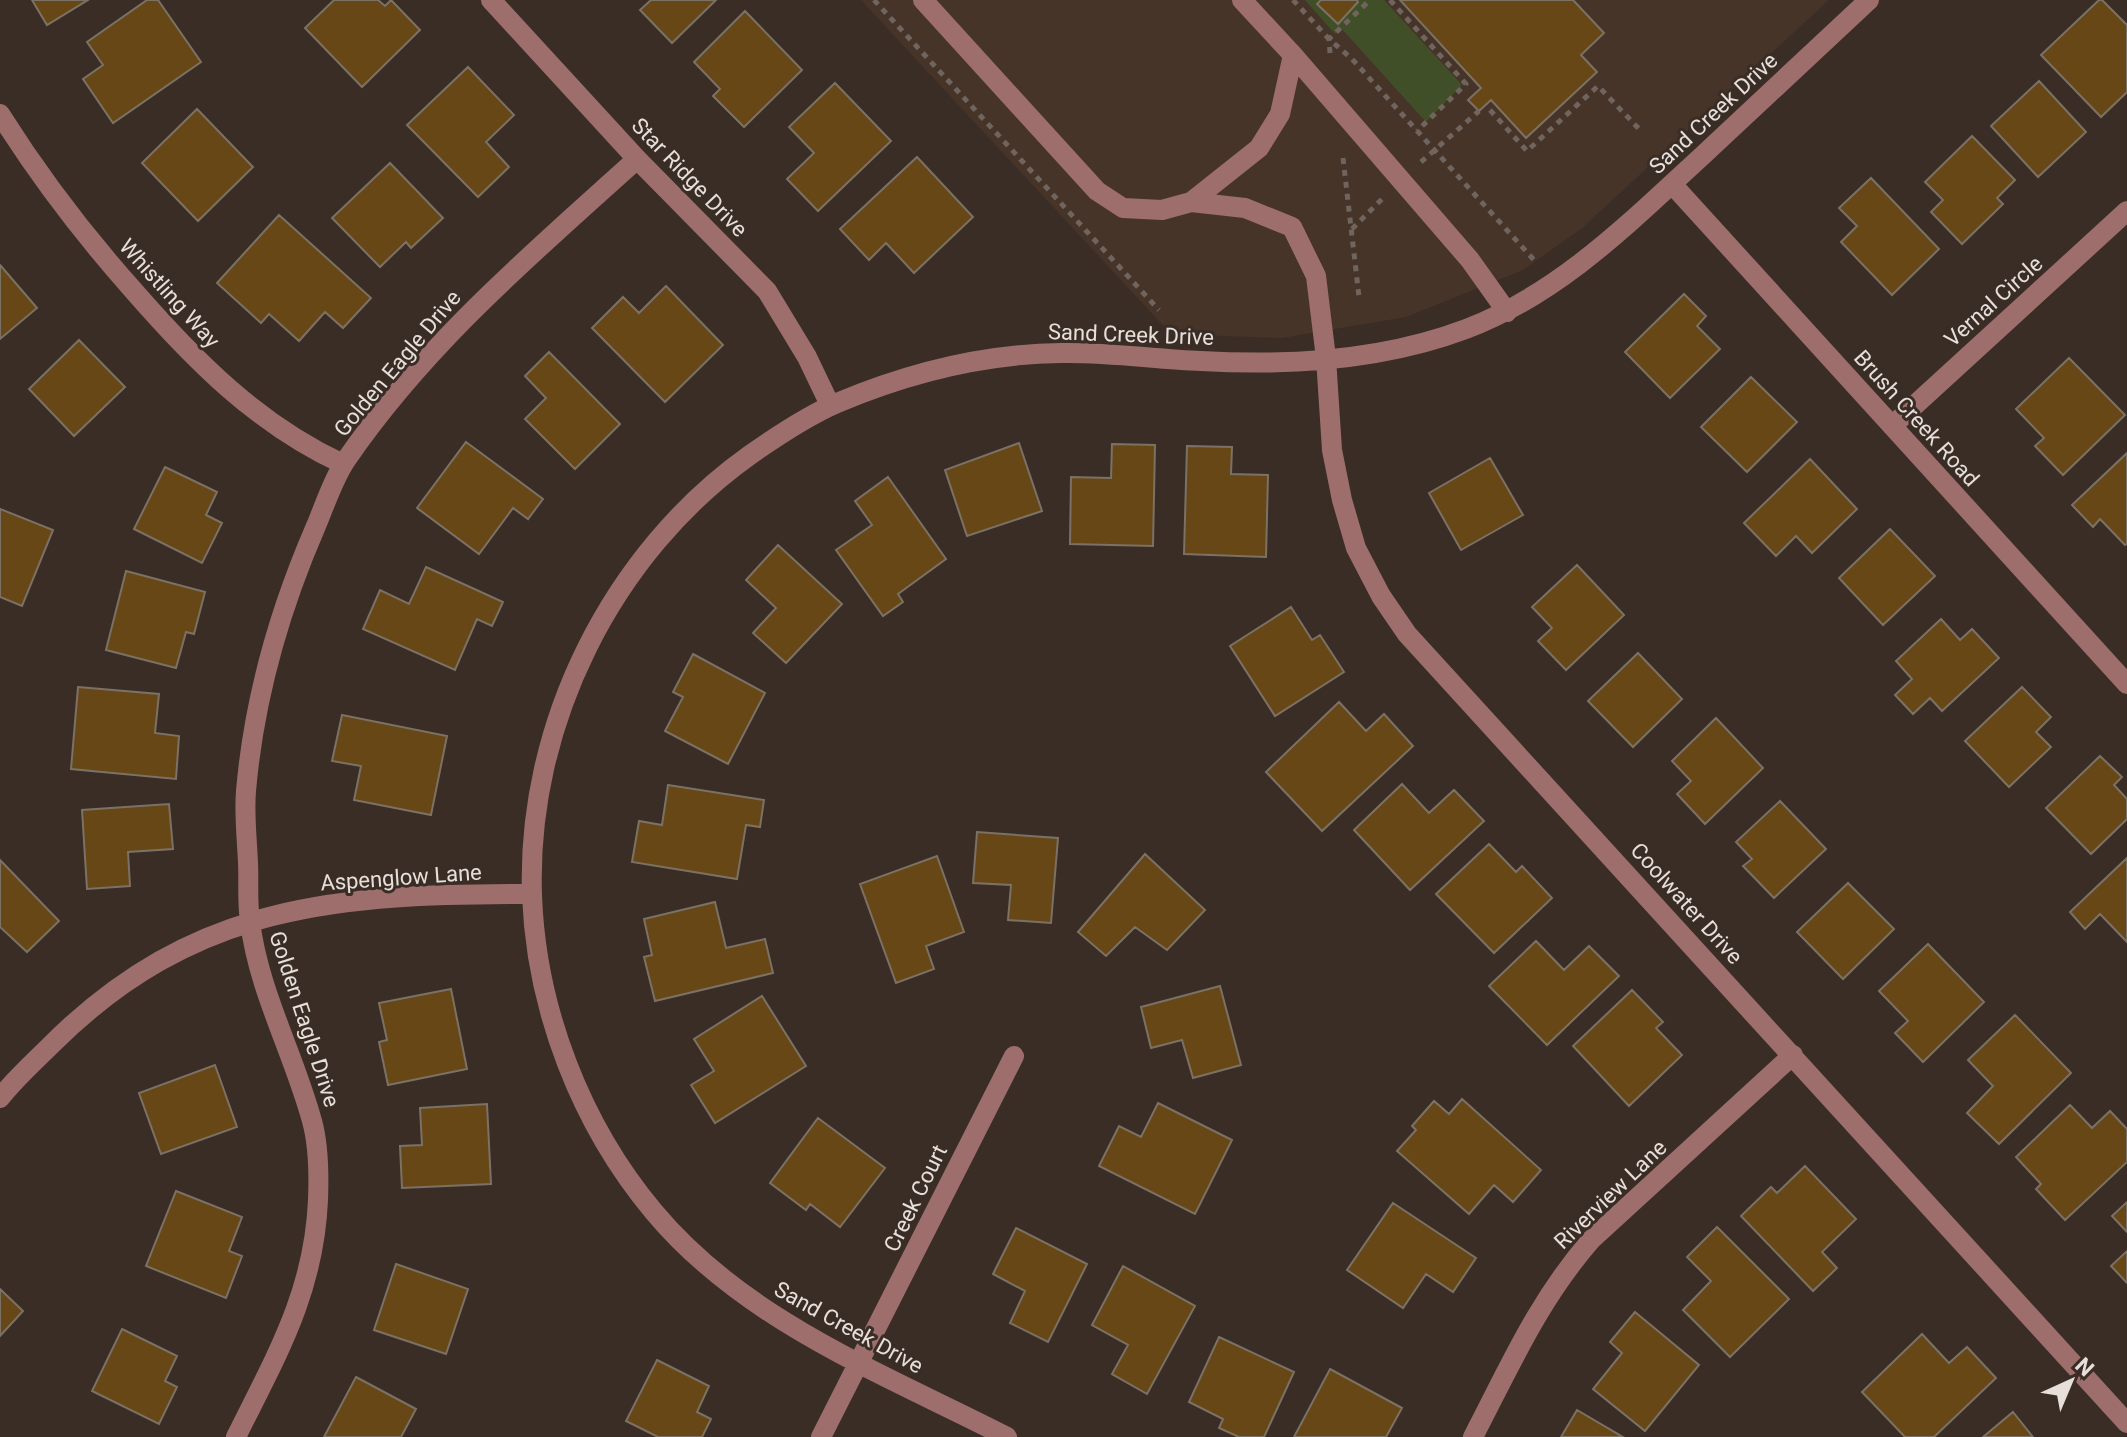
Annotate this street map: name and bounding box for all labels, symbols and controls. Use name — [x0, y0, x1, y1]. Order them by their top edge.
street label: Sand Creek Drive — [1644, 48, 1783, 179]
street label: Star Ridge Drive — [627, 113, 753, 242]
street label: Whistling Way — [114, 234, 225, 353]
street label: Vernal Circle — [1939, 251, 2047, 352]
street label: Golden Eagle Drive — [329, 285, 466, 442]
street label: Sand Creek Drive — [1048, 319, 1214, 350]
street label: Brush Creek Road — [1849, 345, 1984, 491]
street label: Coolwater Drive — [1626, 838, 1748, 969]
street label: Aspenglow Lane — [319, 859, 483, 896]
street label: Golden Eagle Drive — [264, 928, 345, 1110]
street label: Riverview Lane — [1549, 1135, 1672, 1254]
street label: Creek Court — [879, 1141, 952, 1256]
street label: Sand Creek Drive — [770, 1276, 927, 1379]
north arrow — [2031, 1341, 2111, 1421]
text: N — [2070, 1353, 2099, 1381]

